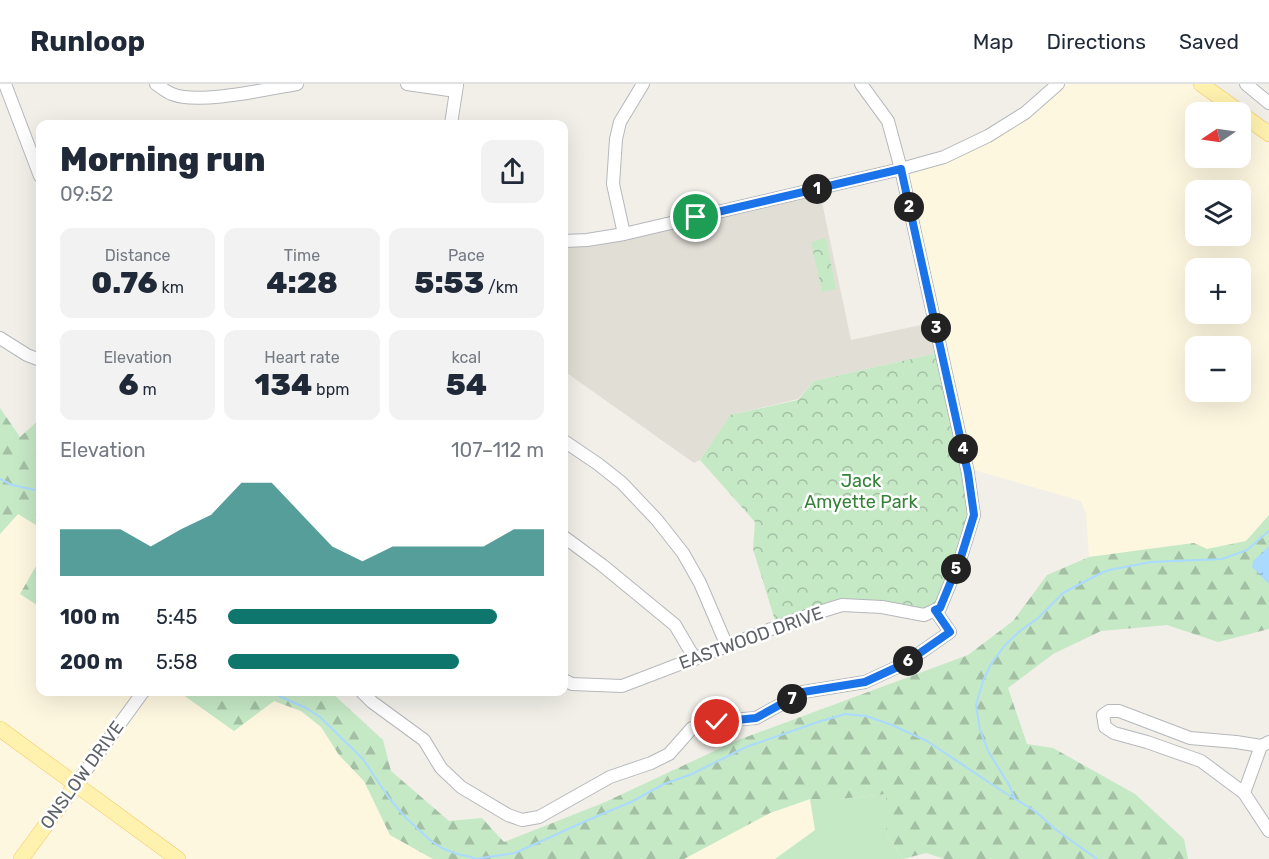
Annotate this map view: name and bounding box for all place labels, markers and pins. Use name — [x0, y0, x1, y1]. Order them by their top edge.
pin: 1 — [802, 174, 832, 204]
pin — [670, 191, 721, 242]
pin: 2 — [894, 192, 924, 222]
pin: 3 — [921, 313, 951, 343]
pin: 4 — [948, 434, 978, 464]
pin: 5 — [941, 554, 971, 584]
pin: 6 — [893, 646, 923, 676]
pin: 7 — [777, 684, 807, 714]
pin — [691, 696, 742, 747]

